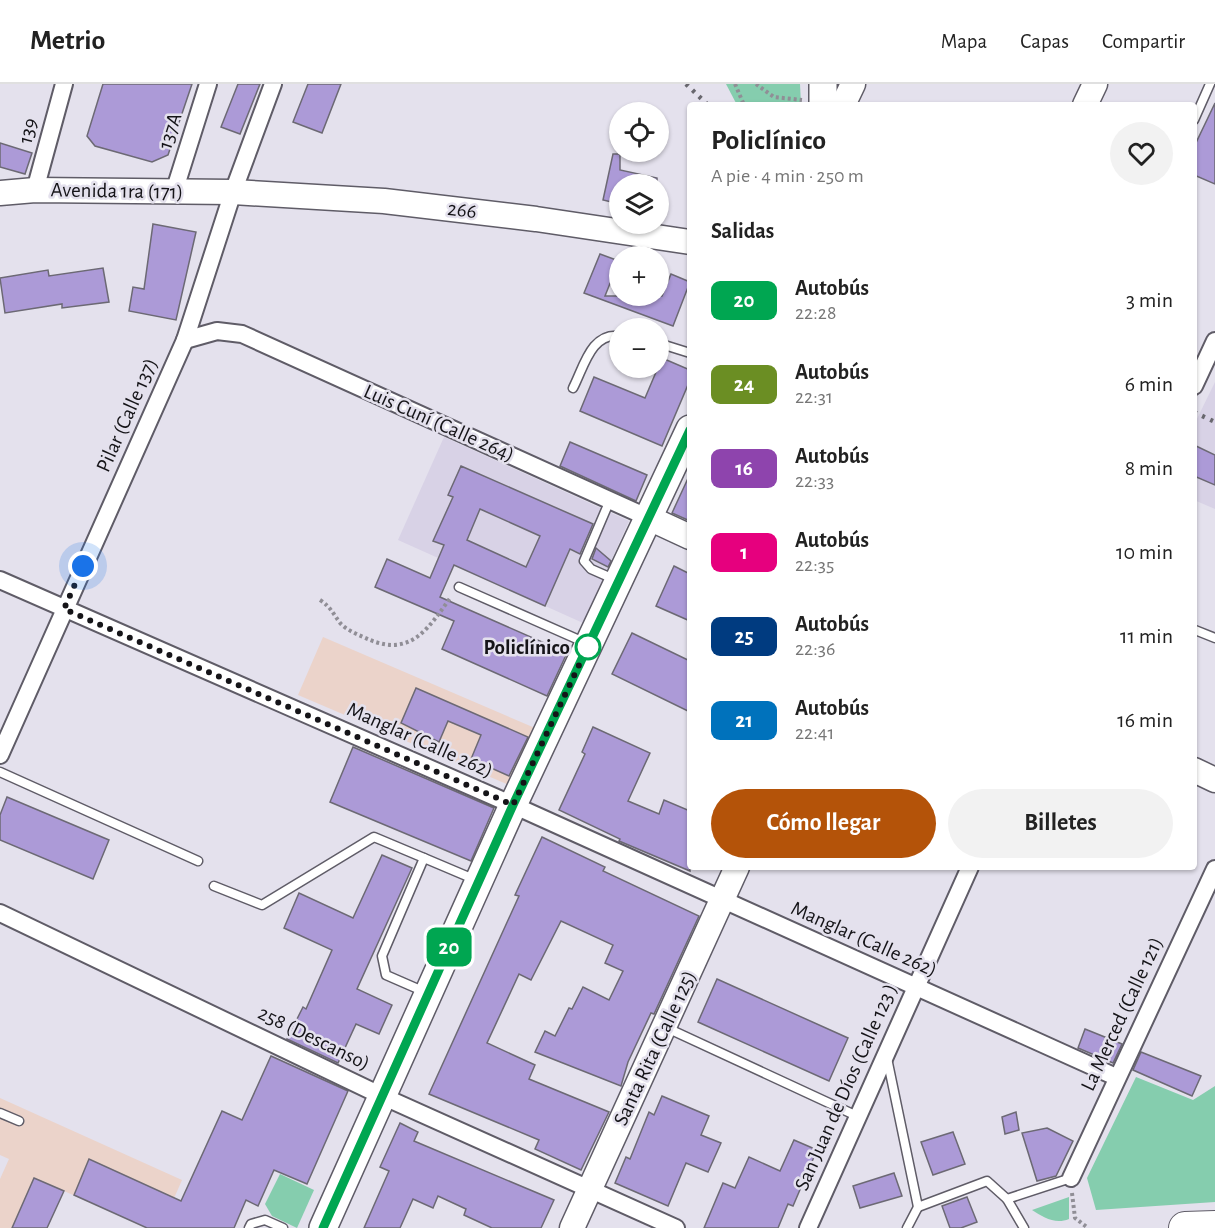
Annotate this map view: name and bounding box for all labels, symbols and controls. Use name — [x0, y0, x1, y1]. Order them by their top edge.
text: Metrio — [30, 27, 105, 55]
text: Mapa — [941, 31, 987, 52]
text: Capas — [1020, 31, 1069, 52]
text: Compartir — [1102, 31, 1185, 52]
map controls — [609, 102, 669, 378]
button: locate — [609, 102, 669, 162]
street label: 137A — [154, 110, 186, 152]
street label: 139 — [15, 116, 41, 146]
button: heart — [1110, 122, 1173, 185]
text: Policlínico — [711, 127, 826, 155]
text: A pie · 4 min · 250 m — [711, 166, 864, 186]
button: layers — [609, 174, 669, 234]
street label: Avenida 1ra (171) — [51, 179, 183, 203]
street label: 266 — [446, 198, 478, 222]
text: Salidas — [711, 220, 774, 242]
button: + — [609, 246, 669, 306]
text: Autobús — [795, 277, 869, 299]
text: 3 min — [1126, 289, 1173, 311]
text: 20 — [734, 290, 754, 311]
text: 22:28 — [795, 303, 836, 323]
button: − — [609, 318, 669, 378]
street label: Pilar (Calle 137) — [93, 355, 161, 475]
text: Autobús — [795, 361, 869, 383]
text: 6 min — [1125, 373, 1173, 395]
text: 24 — [734, 374, 754, 395]
street label: Luis Cuní (Calle 264) — [361, 380, 517, 466]
text: 22:31 — [795, 387, 833, 407]
text: Autobús — [795, 445, 869, 467]
text: 8 min — [1125, 457, 1173, 479]
text: 16 — [735, 458, 753, 479]
text: 22:33 — [795, 471, 834, 491]
text: Autobús — [795, 529, 869, 551]
text: 10 min — [1116, 541, 1173, 563]
text: 1 — [740, 542, 748, 563]
your location — [68, 551, 98, 581]
text: 22:35 — [795, 555, 834, 575]
text: Autobús — [795, 613, 869, 635]
text: 11 min — [1120, 625, 1173, 647]
text: 25 — [735, 626, 753, 647]
marker: Policlínico — [575, 634, 601, 660]
place label: Policlínico — [484, 637, 570, 658]
text: 22:36 — [795, 639, 835, 659]
text: Autobús — [795, 697, 869, 719]
street label: Manglar (Calle 262) — [344, 698, 496, 782]
text: 16 min — [1117, 709, 1173, 731]
text: 21 — [735, 710, 753, 731]
text: 22:41 — [795, 723, 834, 743]
button: Cómo llegar — [711, 789, 936, 858]
button: Billetes — [948, 789, 1173, 858]
street label: Manglar (Calle 262) — [788, 897, 940, 981]
line badge: 20 — [422, 928, 476, 966]
street label: La Merced (Calle 121) — [1077, 934, 1167, 1094]
text: 20 — [439, 937, 459, 958]
street label: Santa Rita (Calle 125) — [610, 967, 700, 1129]
street label: San Juan de Díos (Calle 123 ) — [791, 980, 901, 1194]
street label: 258 (Descanso) — [255, 1002, 373, 1074]

